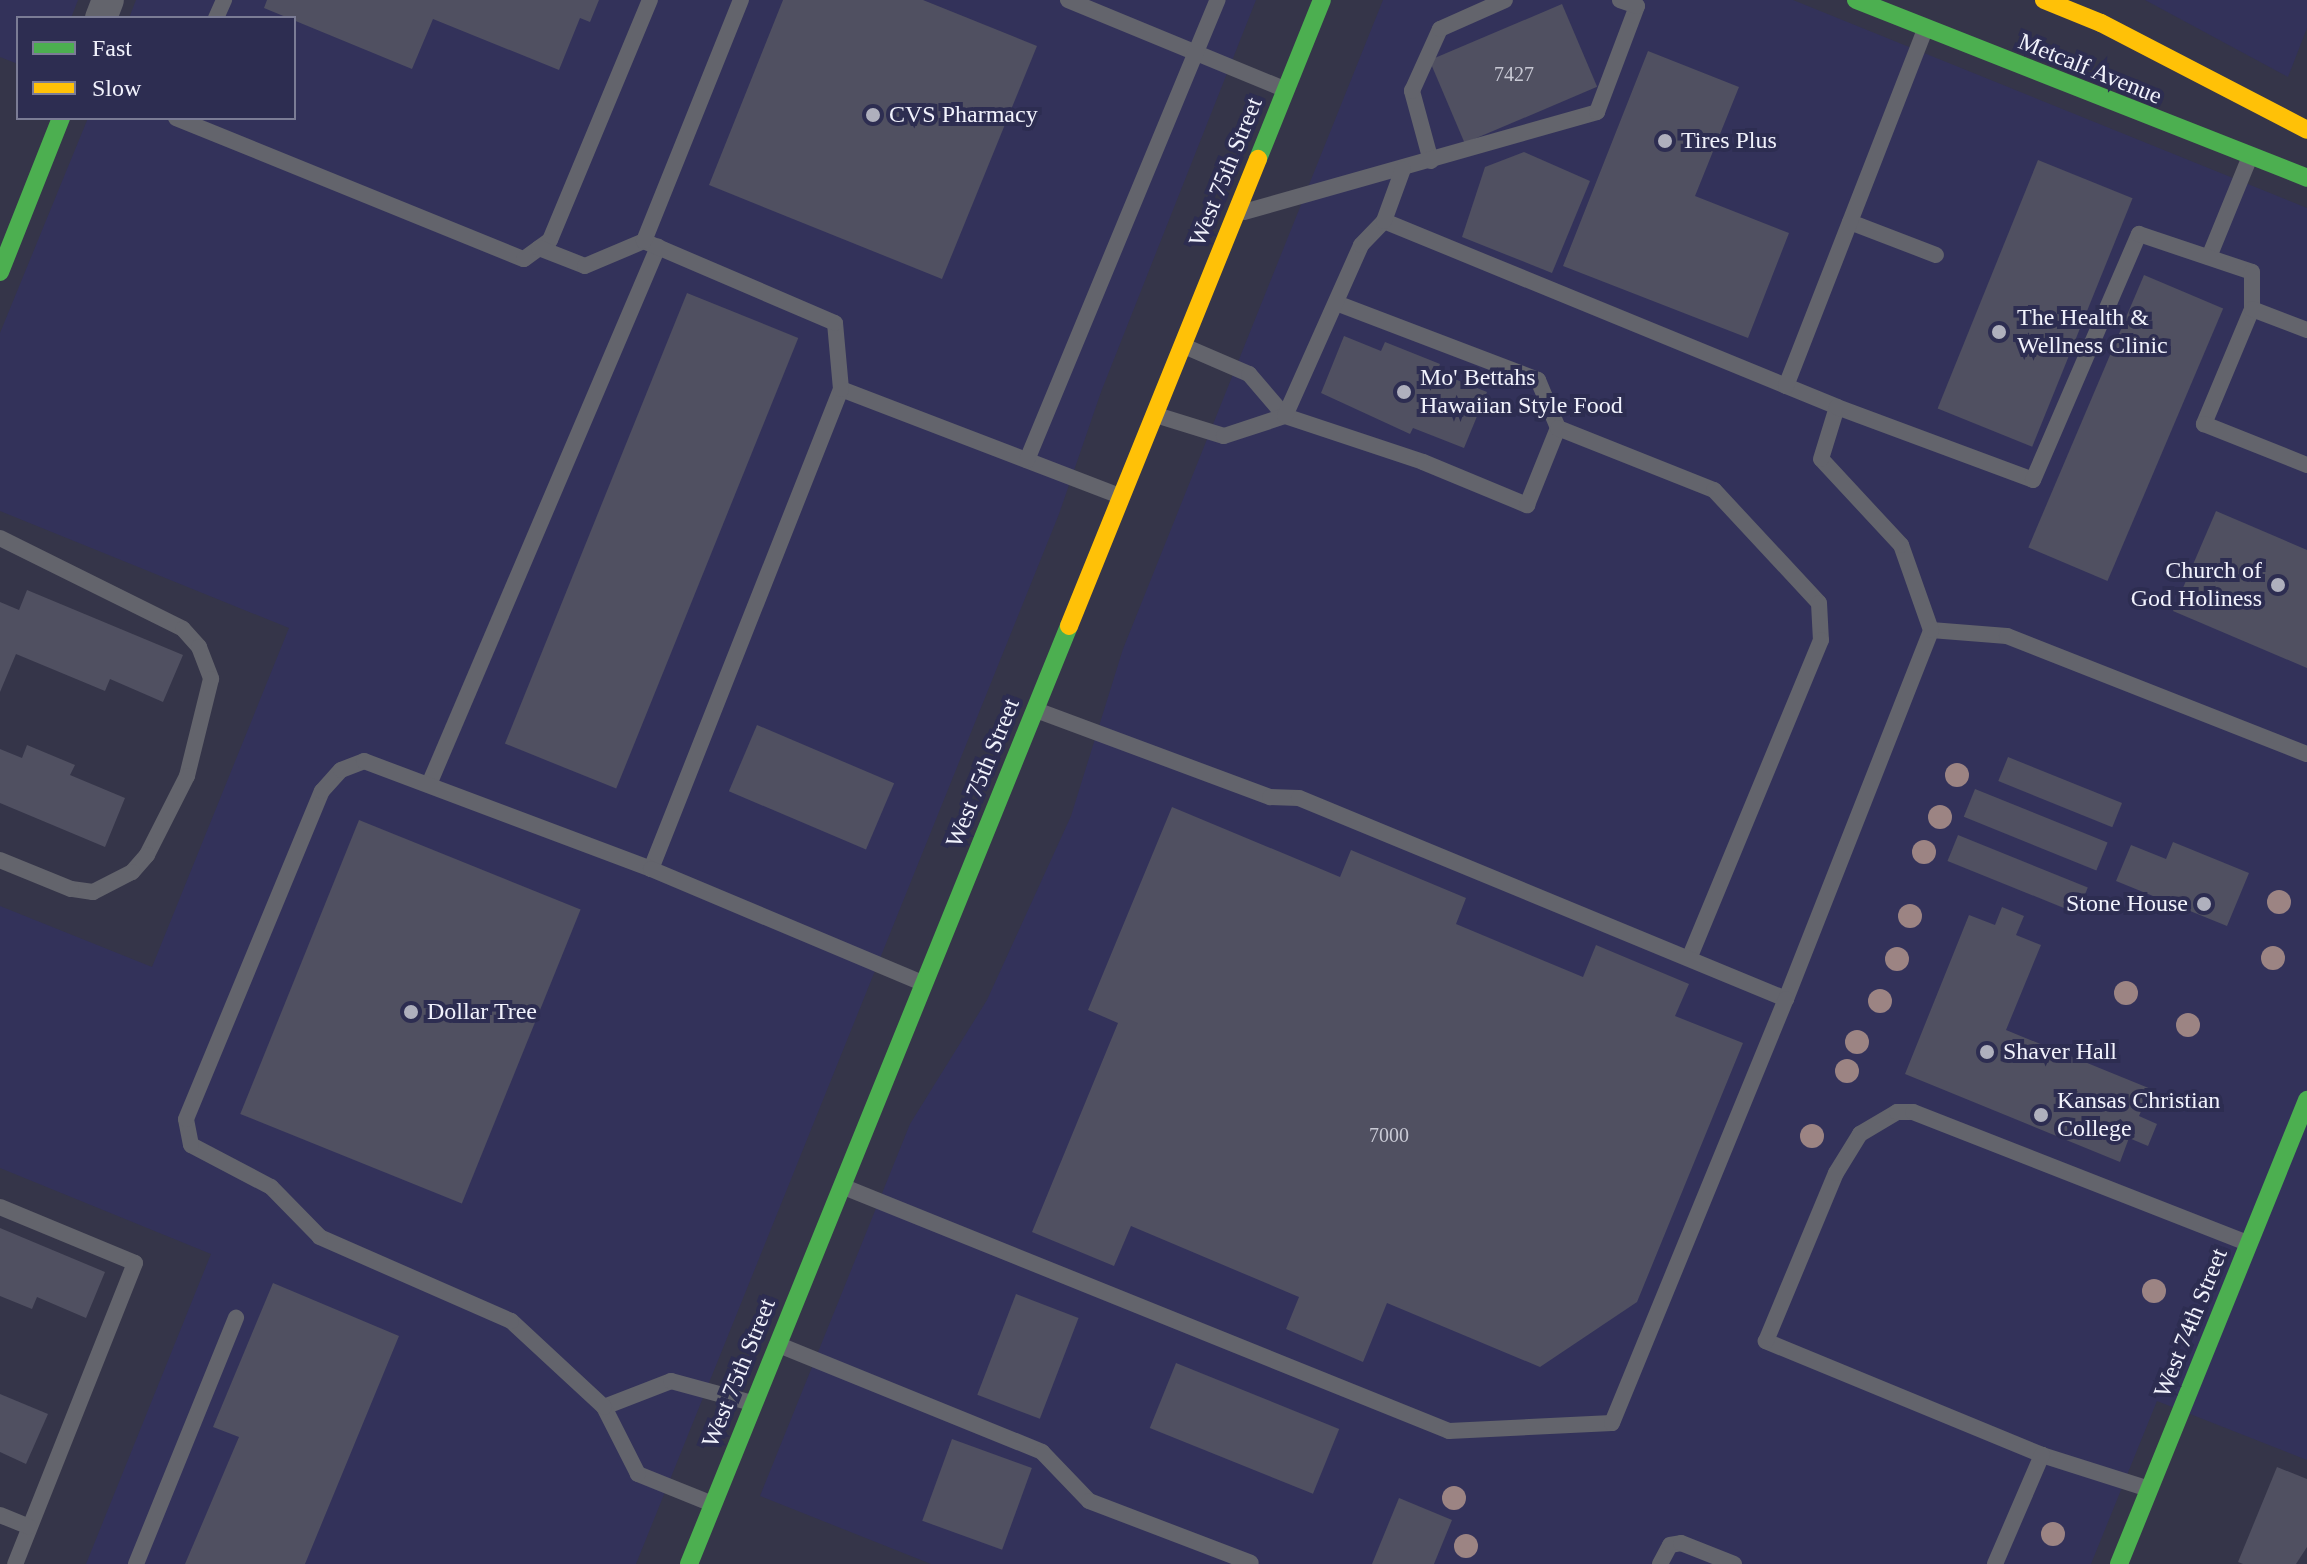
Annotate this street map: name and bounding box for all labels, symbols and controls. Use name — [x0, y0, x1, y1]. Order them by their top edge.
legend — [16, 16, 296, 120]
street label: Metcalf Avenue — [2013, 27, 2167, 111]
text: Fast — [92, 35, 132, 61]
house number: 7427 — [1494, 62, 1534, 86]
text: Slow — [92, 75, 141, 101]
street label: West 75th Street — [1183, 93, 1269, 251]
place label: CVS Pharmacy — [889, 101, 1038, 129]
marker: CVS Pharmacy — [864, 106, 882, 124]
place label: Tires Plus — [1681, 127, 1777, 155]
marker: Tires Plus — [1656, 132, 1674, 150]
place label: The Health & Wellness Clinic — [2017, 304, 2168, 360]
marker: The Health & Wellness Clinic — [1988, 321, 2010, 343]
place label: Mo' Bettahs Hawaiian Style Food — [1420, 364, 1623, 420]
marker: Mo' Bettahs Hawaiian Style Food — [1395, 383, 1413, 401]
place label: Church of God Holiness — [2131, 557, 2262, 613]
marker: Church of God Holiness — [2269, 576, 2287, 594]
street label: West 75th Street — [940, 694, 1026, 852]
place label: Stone House — [2066, 890, 2188, 918]
marker: Stone House — [2195, 895, 2213, 913]
place label: Dollar Tree — [427, 998, 537, 1026]
marker: Dollar Tree — [402, 1003, 420, 1021]
place label: Shaver Hall — [2003, 1038, 2117, 1066]
marker: Shaver Hall — [1978, 1043, 1996, 1061]
place label: Kansas Christian College — [2057, 1087, 2220, 1143]
marker: Kansas Christian College — [2032, 1106, 2050, 1124]
house number: 7000 — [1369, 1123, 1409, 1147]
street label: West 74th Street — [2148, 1244, 2234, 1402]
street label: West 75th Street — [696, 1294, 782, 1452]

